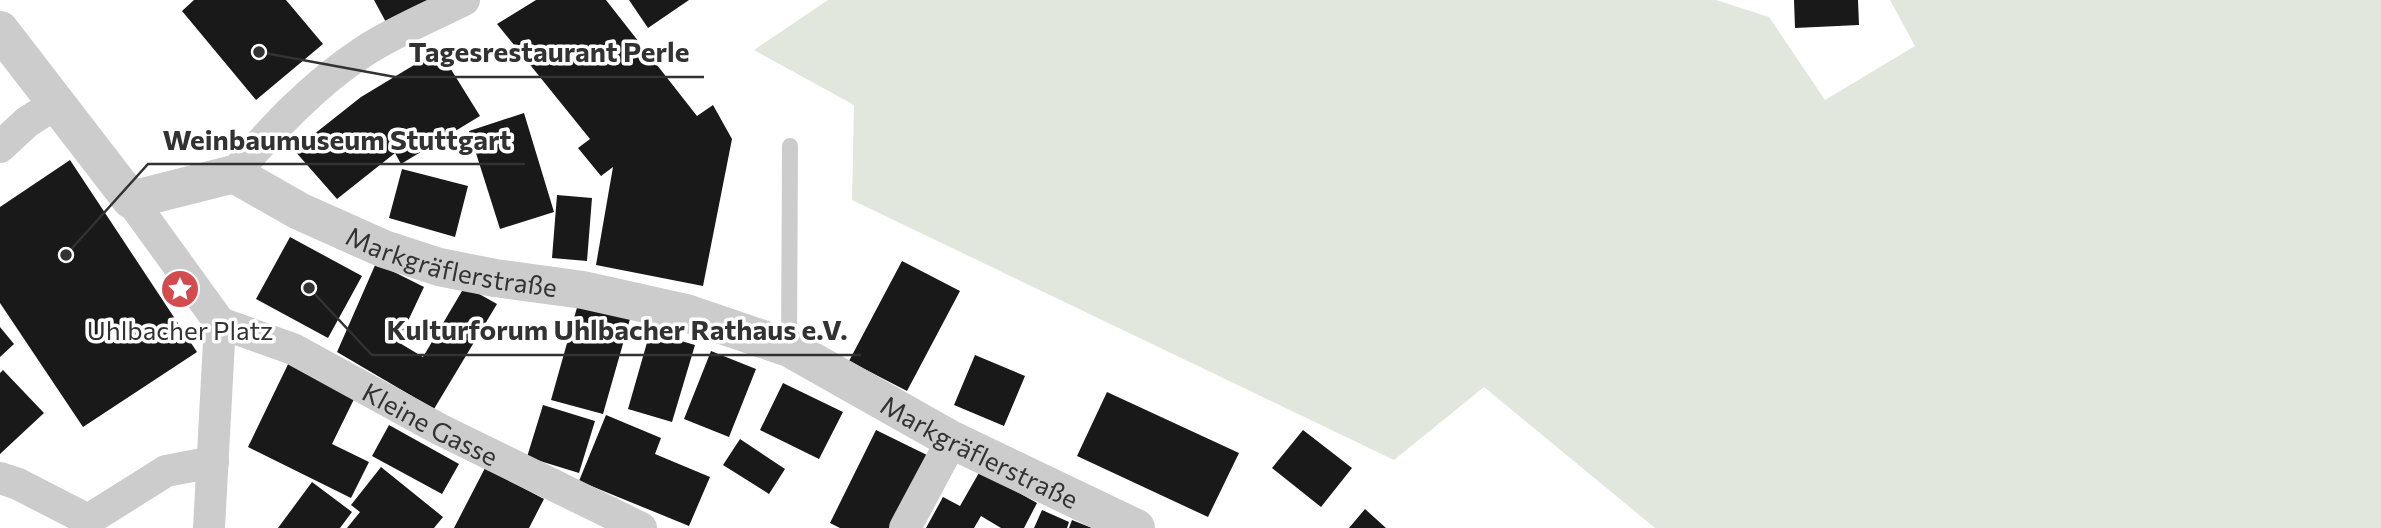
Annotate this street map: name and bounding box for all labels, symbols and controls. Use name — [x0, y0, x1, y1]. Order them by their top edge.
callout: Tagesrestaurant Perle — [395, 28, 704, 77]
text: Tagesrestaurant Perle — [409, 34, 690, 68]
callout: Weinbaumuseum Stuttgart — [148, 115, 525, 164]
text: Weinbaumuseum Stuttgart — [163, 122, 512, 156]
street label: Markgräflerstraße — [342, 219, 559, 302]
place icon: Uhlbacher Platz — [159, 268, 201, 310]
callout: Kulturforum Uhlbacher Rathaus e.V. — [372, 306, 861, 355]
text: Kulturforum Uhlbacher Rathaus e.V. — [386, 312, 848, 346]
place label: Uhlbacher Platz — [87, 314, 273, 345]
street label: Kleine Gasse — [358, 375, 503, 471]
street label: Markgräflerstraße — [876, 388, 1083, 514]

